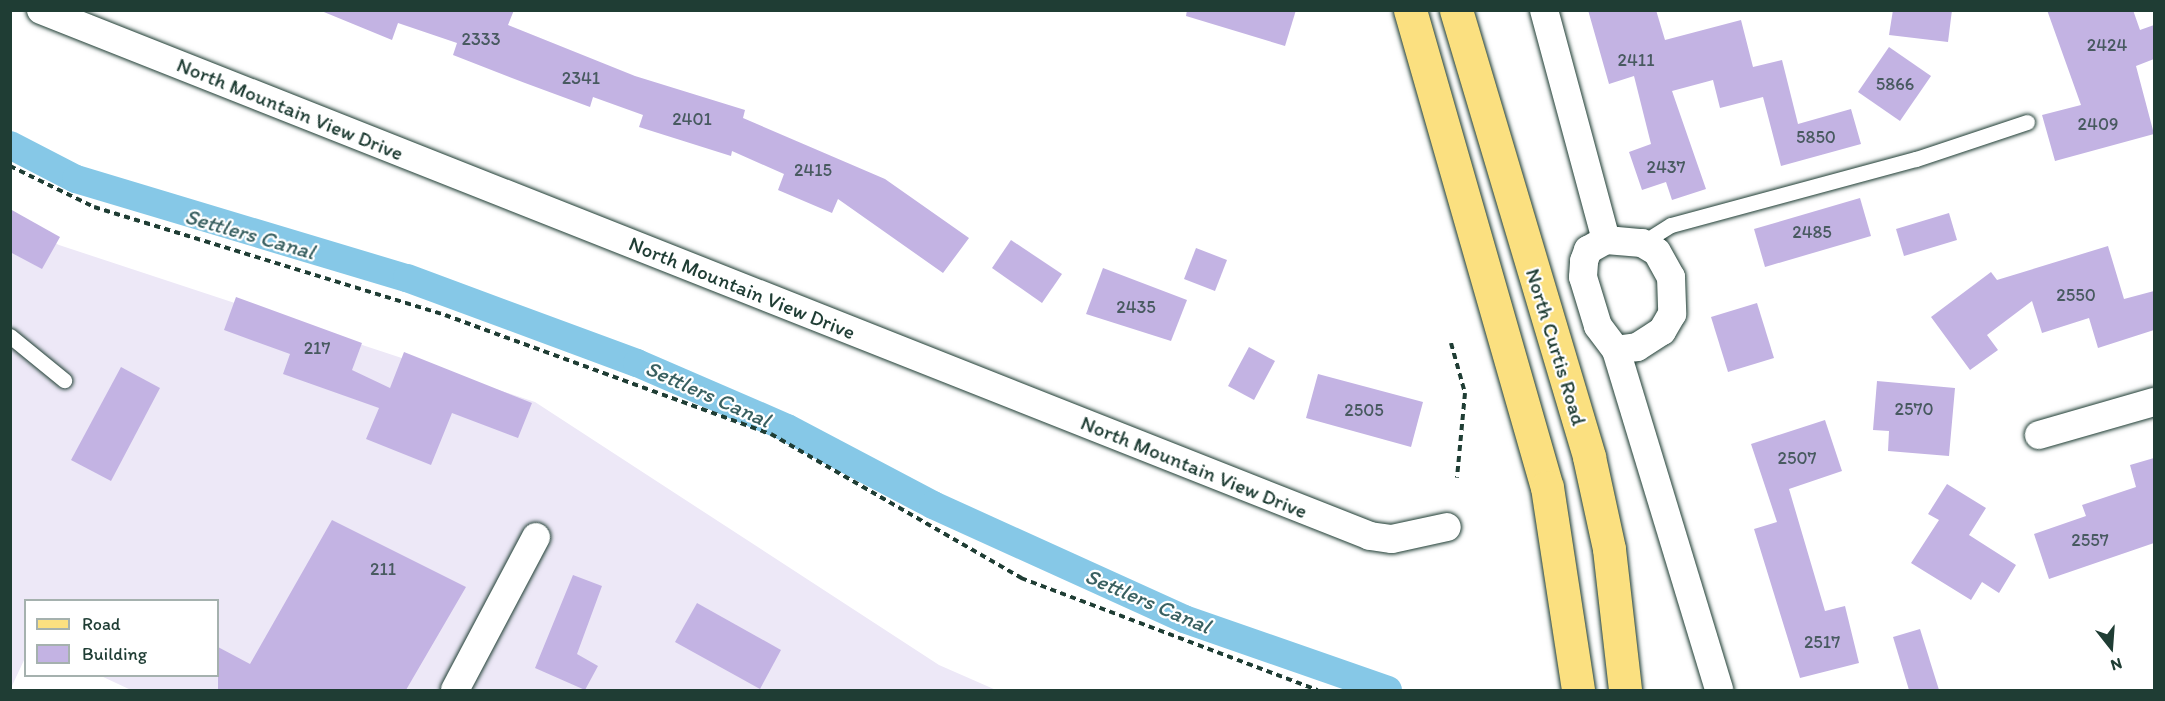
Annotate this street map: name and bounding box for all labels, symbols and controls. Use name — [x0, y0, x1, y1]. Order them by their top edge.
house number: 2333 — [462, 28, 500, 50]
house number: 2424 — [2087, 34, 2127, 56]
house number: 2411 — [1618, 49, 1654, 71]
street label: North Mountain View Drive — [173, 52, 407, 166]
house number: 2341 — [562, 67, 600, 89]
house number: 5866 — [1876, 73, 1914, 95]
house number: 2401 — [672, 108, 712, 130]
house number: 2409 — [2078, 113, 2118, 135]
house number: 5850 — [1796, 126, 1836, 148]
house number: 2437 — [1646, 156, 1686, 178]
house number: 2415 — [794, 159, 832, 181]
water label: Settlers Canal — [182, 203, 318, 265]
house number: 2485 — [1792, 221, 1832, 243]
street label: North Mountain View Drive — [625, 231, 859, 345]
street label: North Curtis Road — [1520, 265, 1592, 429]
house number: 2550 — [2056, 284, 2096, 306]
house number: 2435 — [1116, 296, 1156, 318]
house number: 217 — [304, 337, 330, 359]
water label: Settlers Canal — [642, 355, 774, 433]
house number: 2570 — [1895, 398, 1933, 420]
house number: 2505 — [1344, 399, 1384, 421]
street label: North Mountain View Drive — [1077, 410, 1311, 524]
house number: 2507 — [1778, 447, 1816, 469]
house number: 2557 — [2071, 529, 2109, 551]
house number: 211 — [370, 558, 396, 580]
water label: Settlers Canal — [1081, 563, 1215, 639]
legend — [24, 599, 219, 677]
text: Road — [82, 613, 121, 635]
north arrow — [2081, 617, 2141, 677]
house number: 2517 — [1804, 631, 1840, 653]
text: Building — [82, 643, 147, 665]
text: N — [2108, 654, 2124, 675]

